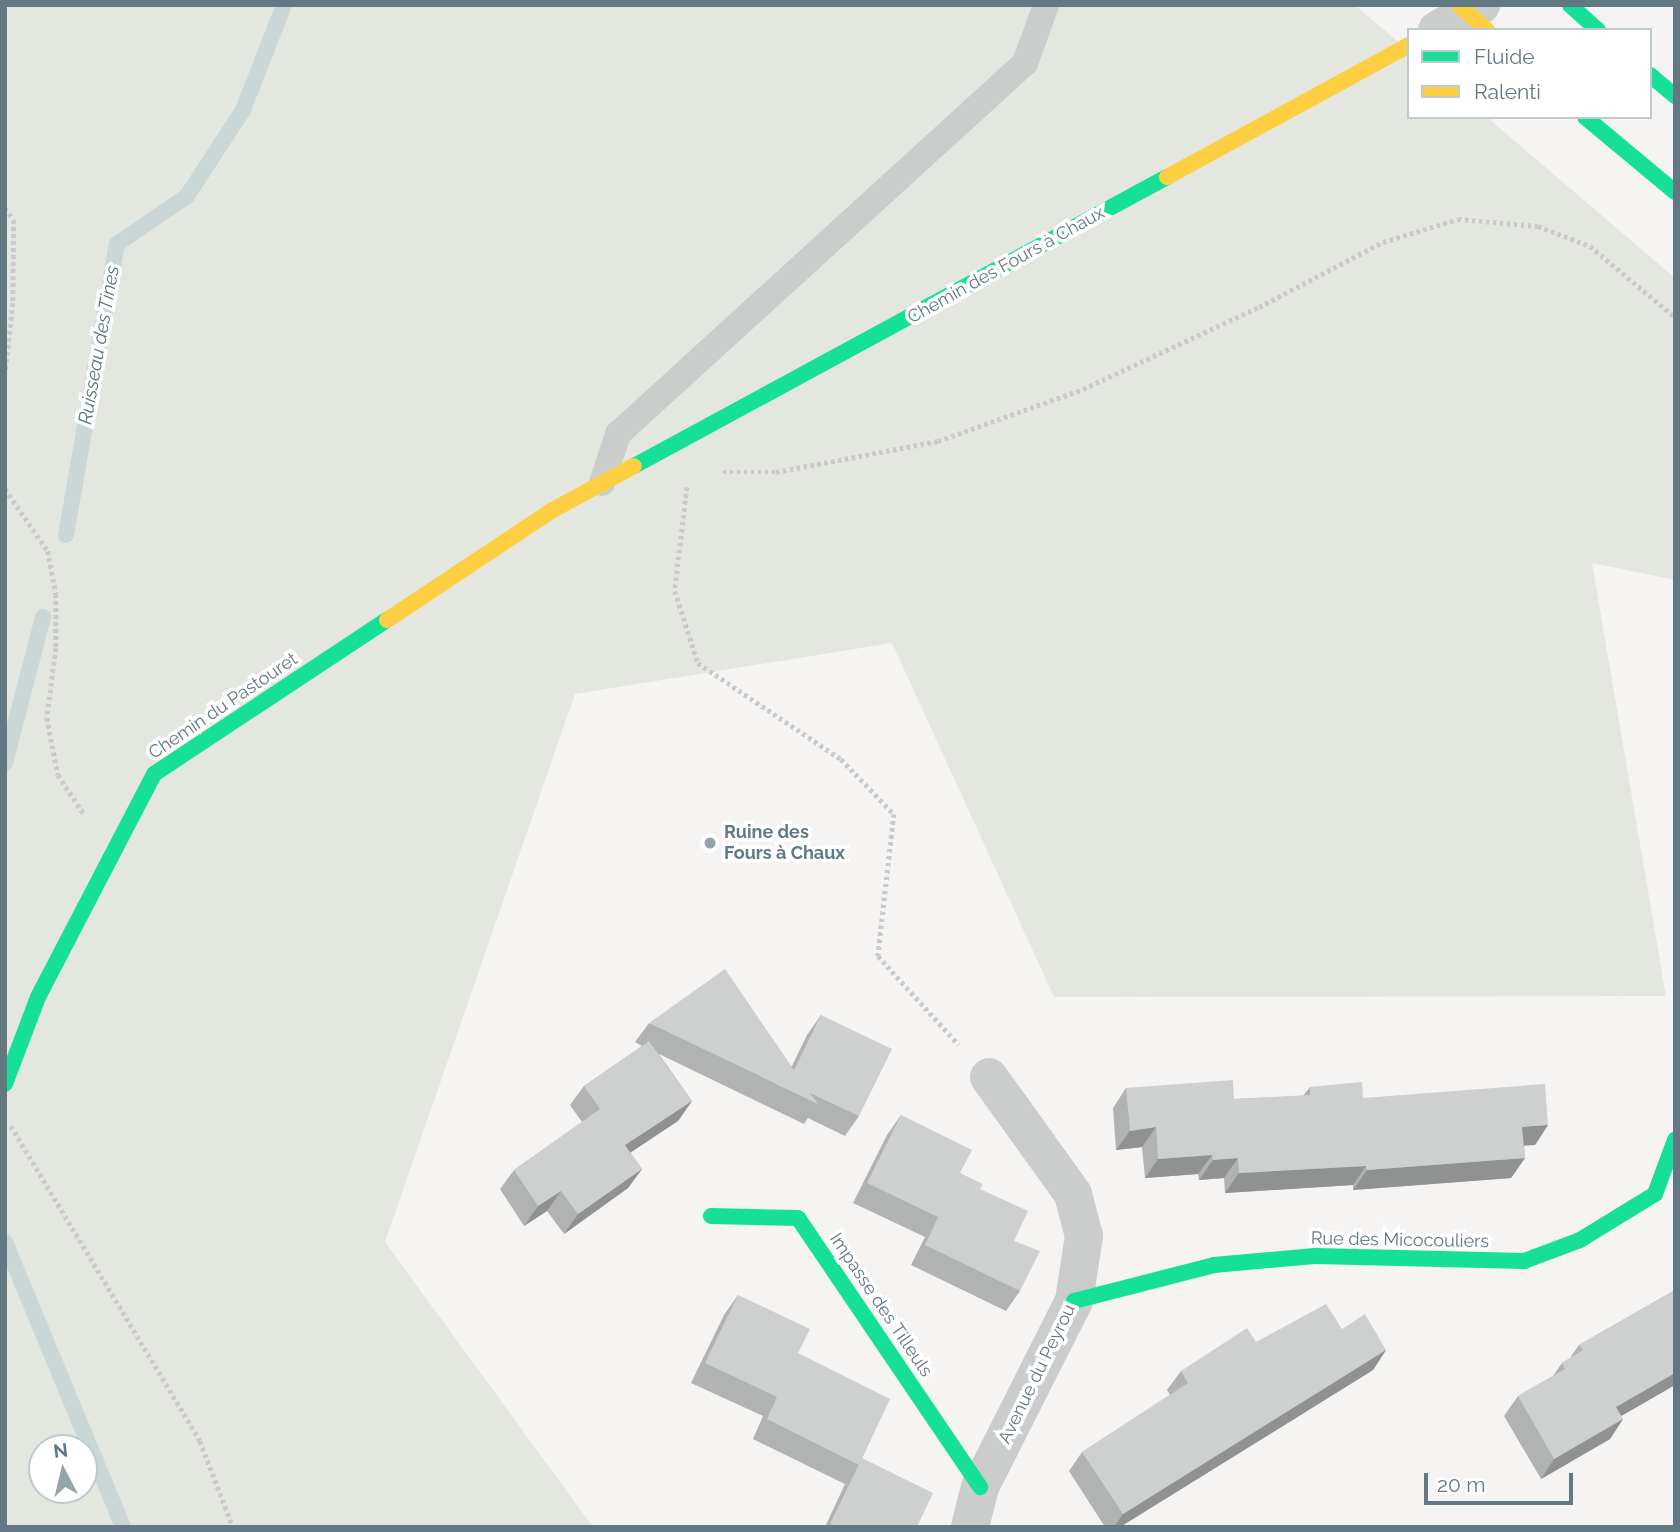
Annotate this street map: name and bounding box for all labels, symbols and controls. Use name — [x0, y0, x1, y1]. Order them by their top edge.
legend — [1407, 28, 1652, 119]
text: Fluide — [1474, 44, 1535, 69]
text: Ralenti — [1474, 79, 1541, 104]
street label: Chemin des Fours à Chaux — [904, 202, 1108, 328]
water label: Ruisseau des Tines — [74, 264, 124, 426]
street label: Chemin du Pastouret — [144, 648, 302, 764]
place label: Ruine des Fours à Chaux — [724, 822, 845, 864]
marker: Ruine des Fours à Chaux — [702, 835, 718, 851]
street label: Rue des Micocouliers — [1311, 1228, 1489, 1252]
street label: Impasse des Tilleuls — [825, 1229, 937, 1381]
street label: Avenue du Peyrou — [994, 1301, 1080, 1447]
north arrow — [28, 1434, 98, 1504]
text: N — [52, 1438, 69, 1462]
scale bar — [1428, 1458, 1577, 1502]
text: 20 m — [1437, 1472, 1485, 1497]

